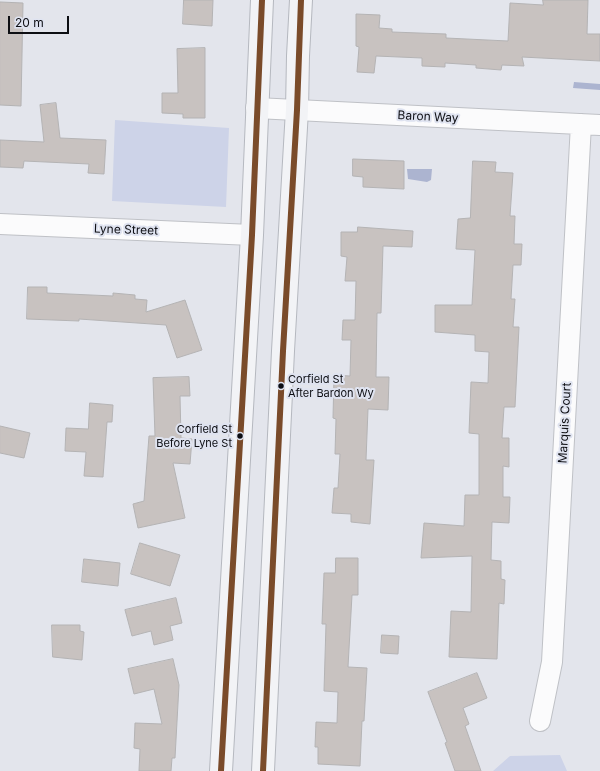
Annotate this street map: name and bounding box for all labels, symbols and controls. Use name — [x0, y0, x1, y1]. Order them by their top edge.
scale bar — [10, 8, 71, 34]
text: 20 m — [15, 15, 44, 30]
street label: Baron Way — [397, 108, 459, 126]
street label: Lyne Street — [94, 222, 158, 238]
place label: Corfield St After Bardon Wy — [288, 373, 374, 399]
marker: Corfield St After Bardon Wy — [276, 381, 286, 391]
street label: Marquis Court — [556, 382, 574, 464]
place label: Corfield St Before Lyne St — [156, 423, 232, 449]
marker: Corfield St Before Lyne St — [235, 431, 245, 441]

